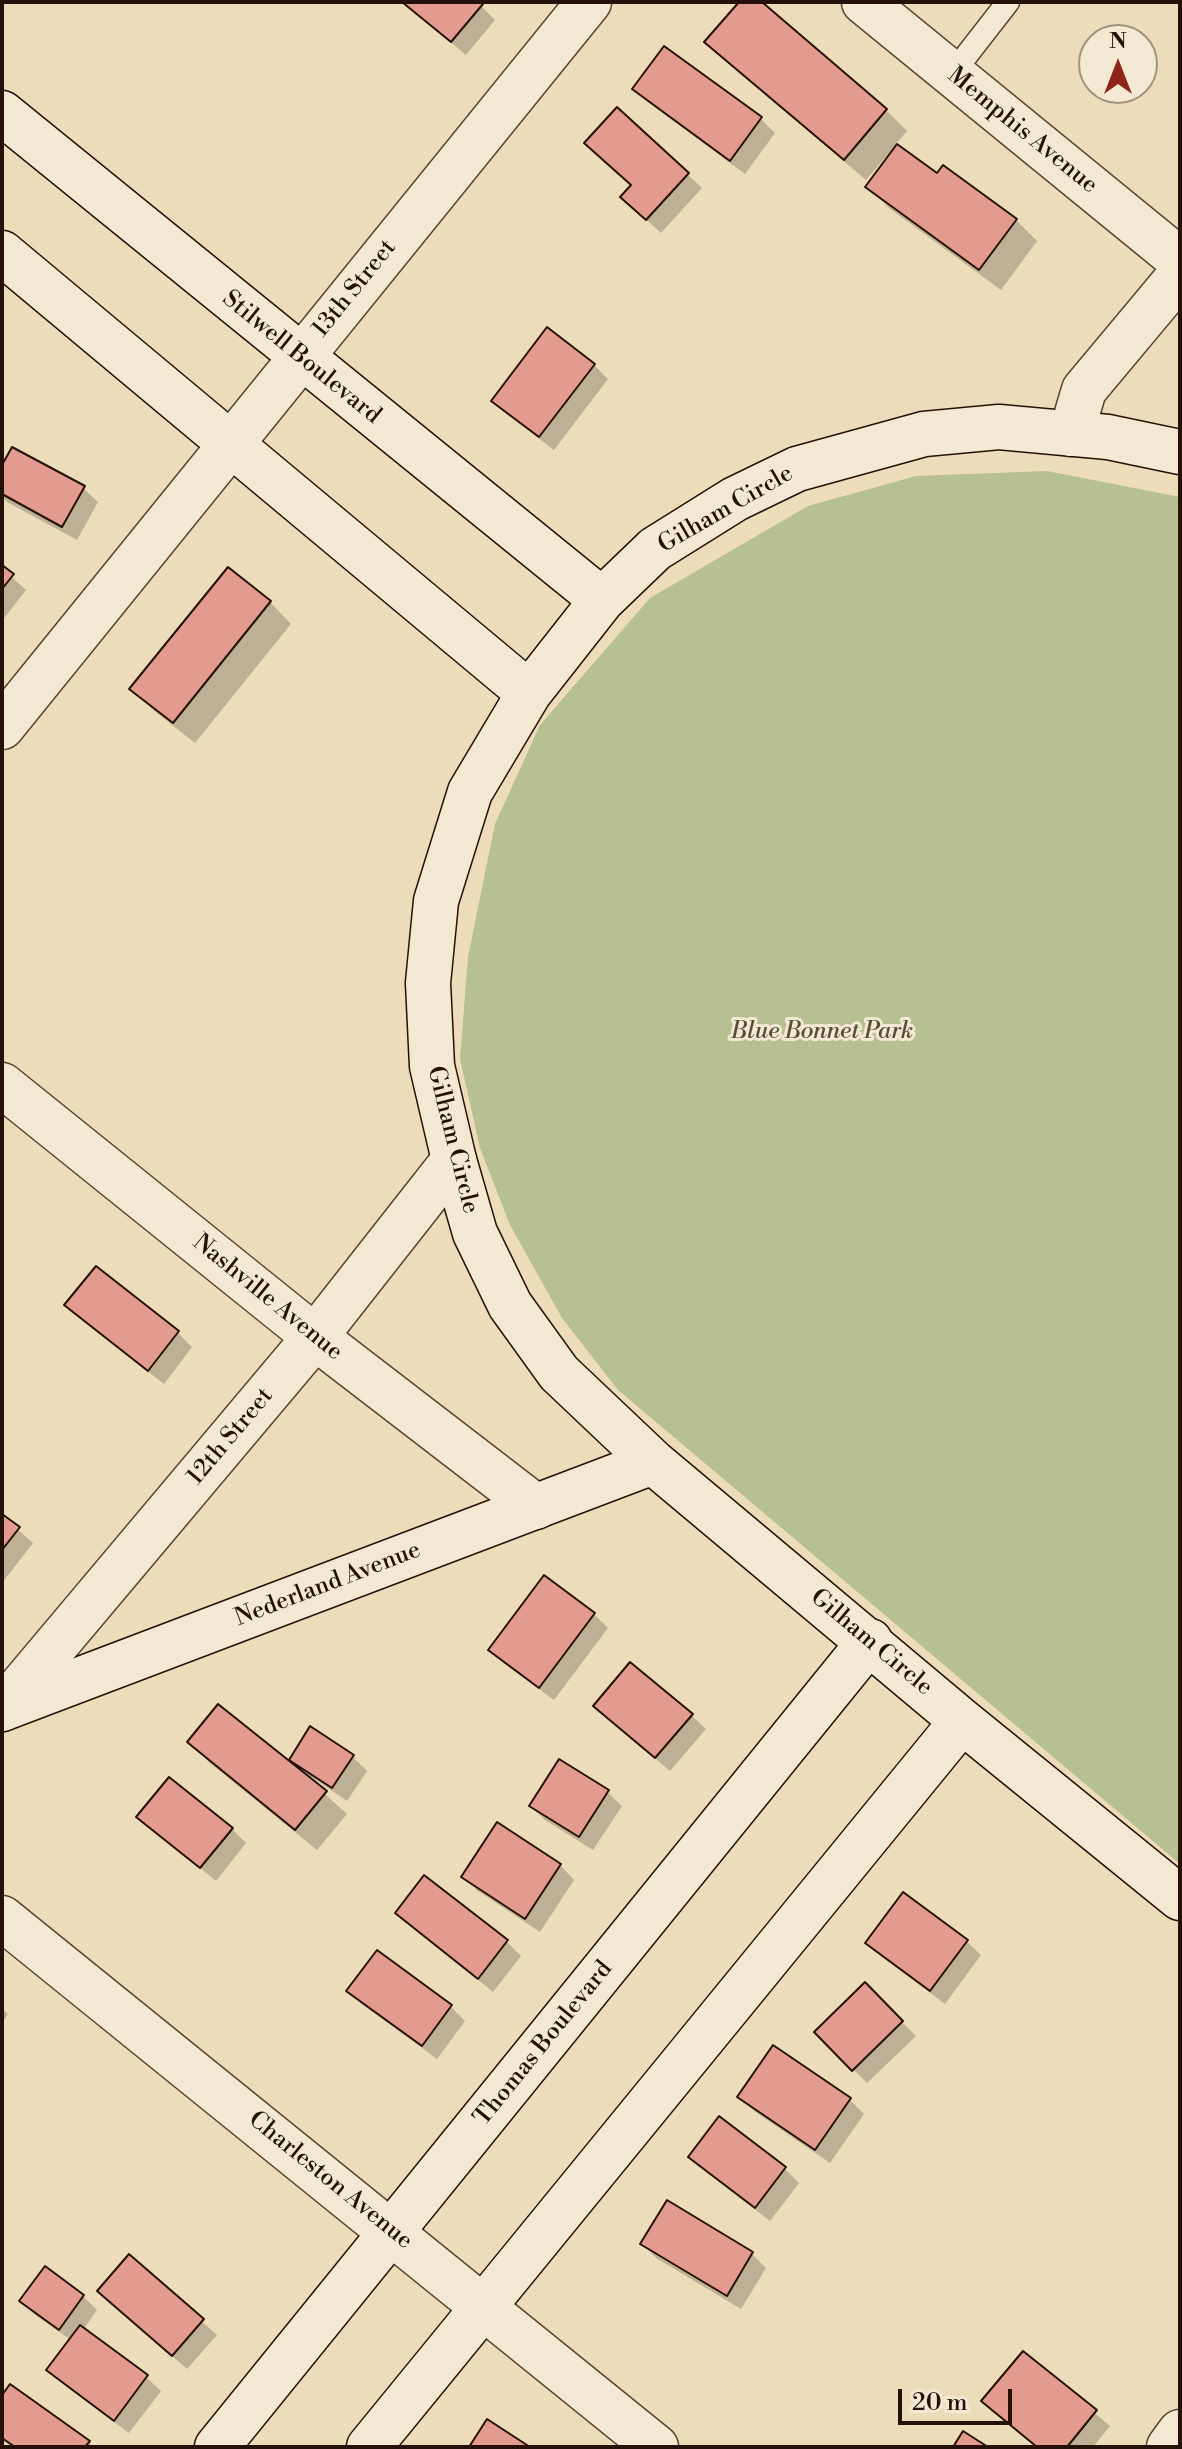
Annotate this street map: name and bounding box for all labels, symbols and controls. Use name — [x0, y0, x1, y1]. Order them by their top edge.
north arrow — [1078, 24, 1158, 104]
text: N — [1109, 28, 1127, 55]
street label: Memphis Avenue — [941, 62, 1103, 200]
street label: 13th Street — [307, 235, 403, 343]
street label: Stilwell Boulevard — [216, 285, 386, 431]
street label: Gilham Circle — [654, 460, 798, 560]
park label: Blue Bonnet Park — [731, 1018, 913, 1046]
street label: Gilham Circle — [420, 1063, 484, 1217]
street label: Nashville Avenue — [186, 1229, 348, 1367]
street label: 12th Street — [182, 1383, 280, 1491]
street label: Nederland Avenue — [231, 1536, 425, 1634]
street label: Gilham Circle — [804, 1584, 938, 1702]
street label: Thomas Boulevard — [469, 1956, 619, 2132]
street label: Charleston Avenue — [242, 2106, 418, 2256]
scale bar — [902, 2373, 1016, 2423]
text: 20 m — [912, 2388, 968, 2418]

